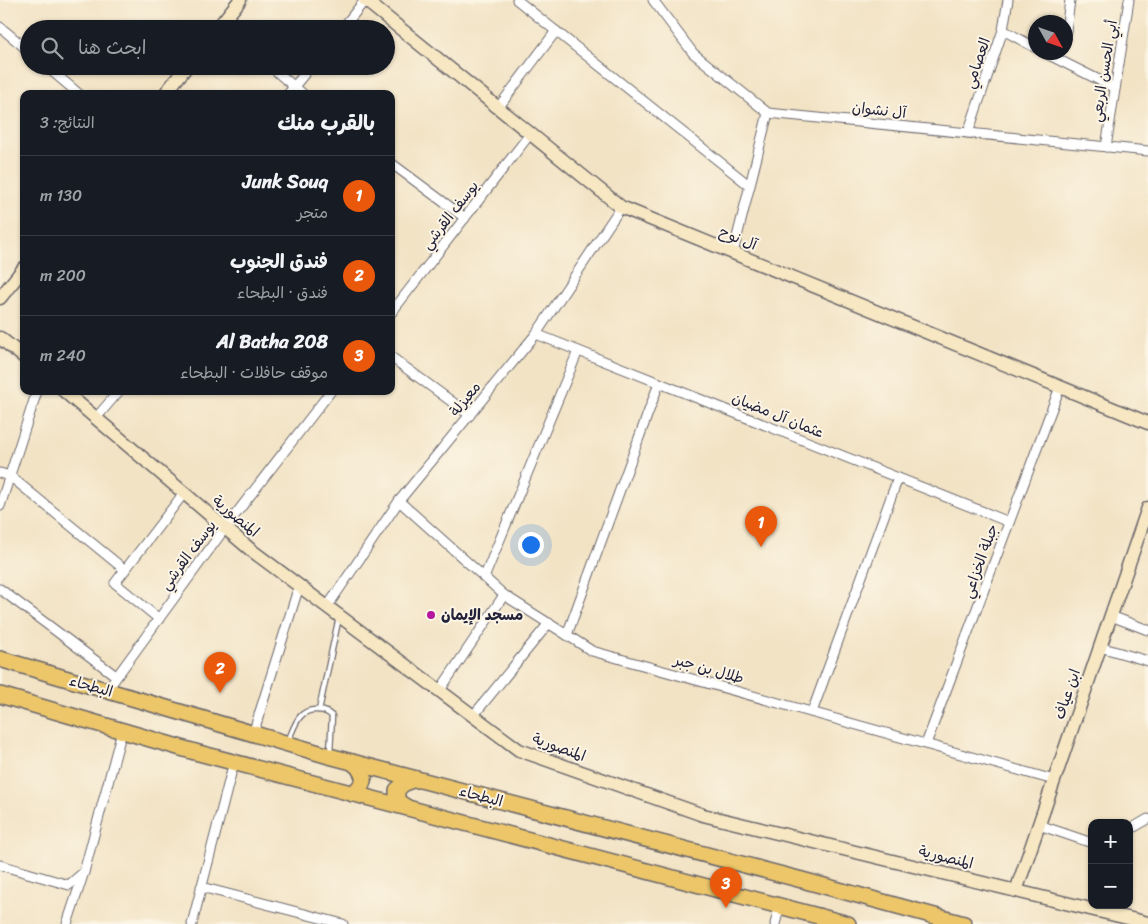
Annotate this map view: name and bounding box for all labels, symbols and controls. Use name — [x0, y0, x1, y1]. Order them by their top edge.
north arrow — [1028, 15, 1073, 60]
street label: أبي الحسن الربعي — [1083, 18, 1125, 124]
search box — [20, 20, 395, 75]
text: ابحث هنا — [78, 31, 146, 64]
icon: search — [38, 34, 66, 62]
street label: العصامي — [956, 34, 998, 92]
street label: آل نشوان — [851, 94, 909, 126]
text: بالقرب منك — [277, 104, 375, 142]
text: النتائج: 3 — [40, 108, 95, 137]
text: Junk Souq — [243, 165, 328, 198]
street label: يوسف القرشي — [414, 175, 486, 255]
text: 130 m — [40, 181, 82, 210]
text: 1 — [356, 181, 362, 210]
text: متجر — [297, 198, 328, 227]
street label: آل نوح — [715, 219, 762, 258]
text: فندق الجنوب — [230, 245, 328, 278]
text: 200 m — [40, 261, 86, 290]
text: 2 — [354, 261, 364, 290]
text: فندق · البطحاء — [237, 278, 328, 307]
text: Al Batha 208 — [216, 325, 328, 358]
text: 240 m — [40, 341, 86, 370]
text: 3 — [355, 341, 363, 370]
text: موقف حافلات · البطحاء — [180, 358, 328, 387]
street label: معيزلة — [442, 375, 488, 423]
street label: عثمان آل مضيان — [728, 385, 828, 445]
street label: المنصورية — [206, 488, 266, 544]
pin: 1 — [745, 506, 777, 547]
street label: يوسف القرشي — [153, 514, 223, 596]
street label: جبلة الخزاعي — [955, 520, 1005, 602]
your location — [518, 532, 544, 558]
place label: مسجد الإيمان — [441, 602, 523, 628]
marker: مسجد الإيمان — [425, 609, 437, 621]
street label: طلال بن جبر — [669, 646, 747, 691]
pin: 2 — [204, 652, 236, 693]
street label: ابن عياف — [1046, 665, 1088, 723]
street label: البطحاء — [66, 667, 116, 705]
street label: المنصورية — [528, 725, 590, 769]
street label: البطحاء — [456, 778, 506, 814]
map controls — [1088, 819, 1133, 909]
button: + — [1088, 819, 1133, 864]
street label: المنصورية — [916, 838, 976, 876]
button: − — [1088, 864, 1133, 909]
pin: 3 — [710, 867, 742, 908]

